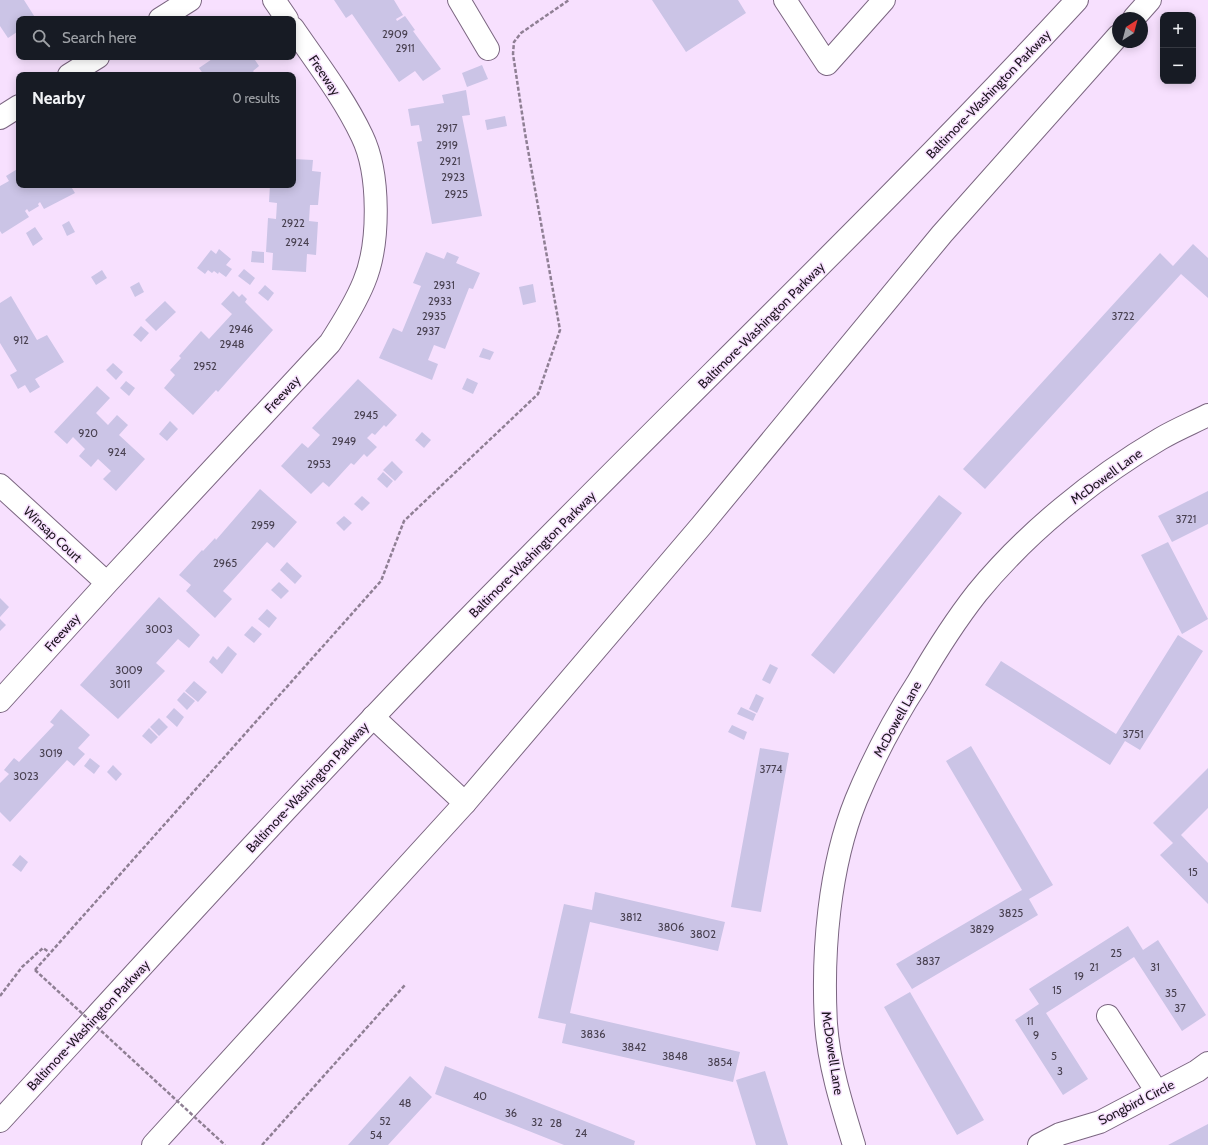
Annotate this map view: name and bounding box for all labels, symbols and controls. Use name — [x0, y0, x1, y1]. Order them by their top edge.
north arrow — [1112, 12, 1148, 48]
map controls — [1160, 12, 1196, 84]
button: + — [1160, 12, 1196, 48]
search box — [16, 16, 296, 60]
street label: Baltimore-Washington Parkway — [922, 26, 1054, 162]
icon: search — [30, 27, 52, 49]
house number: 2909 — [382, 27, 408, 41]
text: Search here — [62, 29, 137, 47]
house number: 2911 — [395, 41, 415, 55]
button: − — [1160, 48, 1196, 84]
street label: Freeway — [306, 52, 345, 99]
text: Nearby — [32, 88, 85, 108]
text: 0 results — [232, 90, 280, 106]
house number: 2917 — [436, 121, 458, 135]
house number: 2919 — [436, 138, 458, 152]
house number: 2921 — [439, 154, 461, 168]
house number: 2923 — [441, 170, 465, 184]
house number: 2925 — [444, 187, 468, 201]
house number: 2922 — [281, 216, 305, 230]
house number: 2924 — [285, 235, 310, 249]
street label: Baltimore-Washington Parkway — [694, 258, 828, 392]
house number: 2931 — [433, 278, 455, 292]
house number: 2933 — [428, 294, 452, 308]
house number: 2935 — [422, 309, 446, 323]
house number: 3722 — [1111, 309, 1135, 323]
house number: 2946 — [229, 322, 253, 336]
house number: 2937 — [416, 324, 440, 338]
house number: 912 — [13, 333, 29, 347]
house number: 2948 — [219, 337, 245, 351]
house number: 2952 — [193, 359, 217, 373]
street label: Freeway — [261, 372, 304, 416]
house number: 2945 — [354, 408, 378, 422]
house number: 920 — [78, 426, 98, 440]
house number: 2949 — [332, 434, 356, 448]
house number: 924 — [108, 445, 127, 459]
street label: McDowell Lane — [1067, 445, 1145, 507]
house number: 2953 — [307, 457, 331, 471]
street label: Baltimore-Washington Parkway — [465, 487, 599, 621]
street label: Winsap Court — [20, 503, 86, 566]
house number: 3721 — [1176, 512, 1196, 526]
house number: 2959 — [251, 518, 275, 532]
house number: 2965 — [213, 556, 237, 570]
street label: Freeway — [41, 609, 83, 654]
house number: 3003 — [145, 622, 173, 636]
house number: 3009 — [115, 663, 143, 677]
house number: 3011 — [110, 677, 130, 691]
street label: McDowell Lane — [870, 678, 925, 760]
street label: Baltimore-Washington Parkway — [242, 718, 372, 856]
house number: 3751 — [1122, 727, 1144, 741]
house number: 3019 — [39, 746, 63, 760]
house number: 3774 — [760, 762, 783, 776]
house number: 3023 — [13, 769, 39, 783]
house number: 15 — [1188, 865, 1198, 879]
house number: 3825 — [999, 906, 1023, 920]
house number: 3812 — [620, 910, 642, 924]
house number: 3806 — [658, 920, 684, 934]
house number: 3829 — [970, 922, 994, 936]
house number: 3802 — [690, 927, 716, 941]
house number: 25 — [1110, 946, 1122, 960]
house number: 3837 — [916, 954, 941, 968]
street label: Baltimore-Washington Parkway — [23, 956, 153, 1094]
house number: 21 — [1089, 960, 1099, 974]
house number: 31 — [1150, 960, 1160, 974]
house number: 19 — [1074, 969, 1084, 983]
house number: 15 — [1052, 983, 1062, 997]
house number: 35 — [1165, 986, 1177, 1000]
house number: 37 — [1174, 1001, 1186, 1015]
street label: McDowell Lane — [818, 1010, 848, 1096]
house number: 11 — [1026, 1014, 1034, 1028]
house number: 3836 — [581, 1027, 605, 1041]
house number: 9 — [1033, 1028, 1039, 1042]
house number: 3842 — [622, 1040, 647, 1054]
house number: 3848 — [662, 1049, 688, 1063]
house number: 5 — [1051, 1049, 1057, 1063]
house number: 3854 — [708, 1055, 733, 1069]
house number: 3 — [1057, 1064, 1063, 1078]
street label: Songbird Circle — [1095, 1076, 1177, 1128]
house number: 40 — [473, 1089, 487, 1103]
house number: 48 — [398, 1096, 412, 1110]
house number: 36 — [505, 1106, 517, 1120]
house number: 52 — [379, 1114, 391, 1128]
house number: 32 — [531, 1115, 543, 1129]
house number: 28 — [550, 1116, 562, 1130]
house number: 24 — [575, 1126, 588, 1140]
house number: 54 — [370, 1128, 383, 1142]

